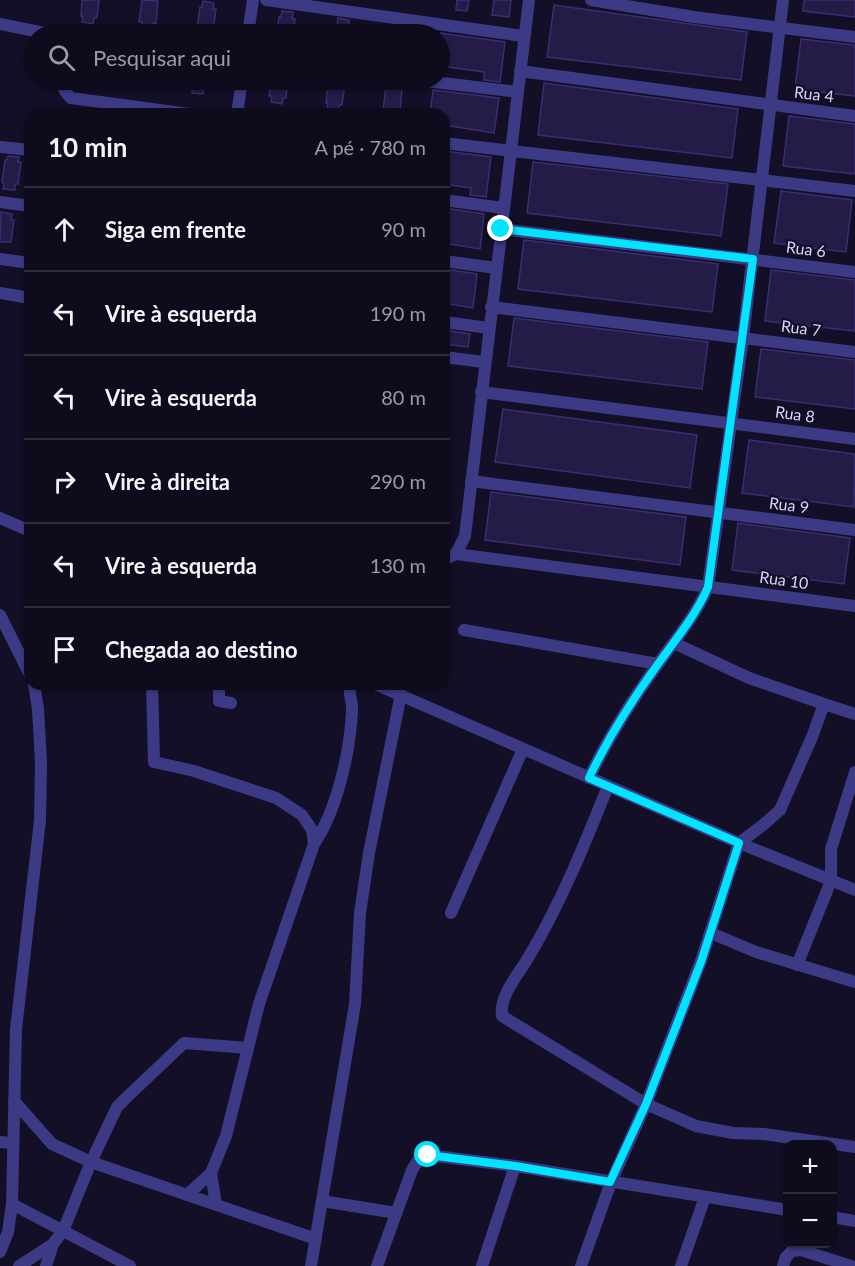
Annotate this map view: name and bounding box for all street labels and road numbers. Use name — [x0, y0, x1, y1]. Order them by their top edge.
street label: Rua 4 — [793, 82, 835, 105]
street label: Rua 6 — [785, 237, 827, 260]
street label: Rua 7 — [780, 316, 822, 339]
street label: Rua 8 — [774, 401, 816, 426]
street label: Rua 9 — [768, 493, 810, 516]
street label: Rua 10 — [758, 567, 810, 592]

